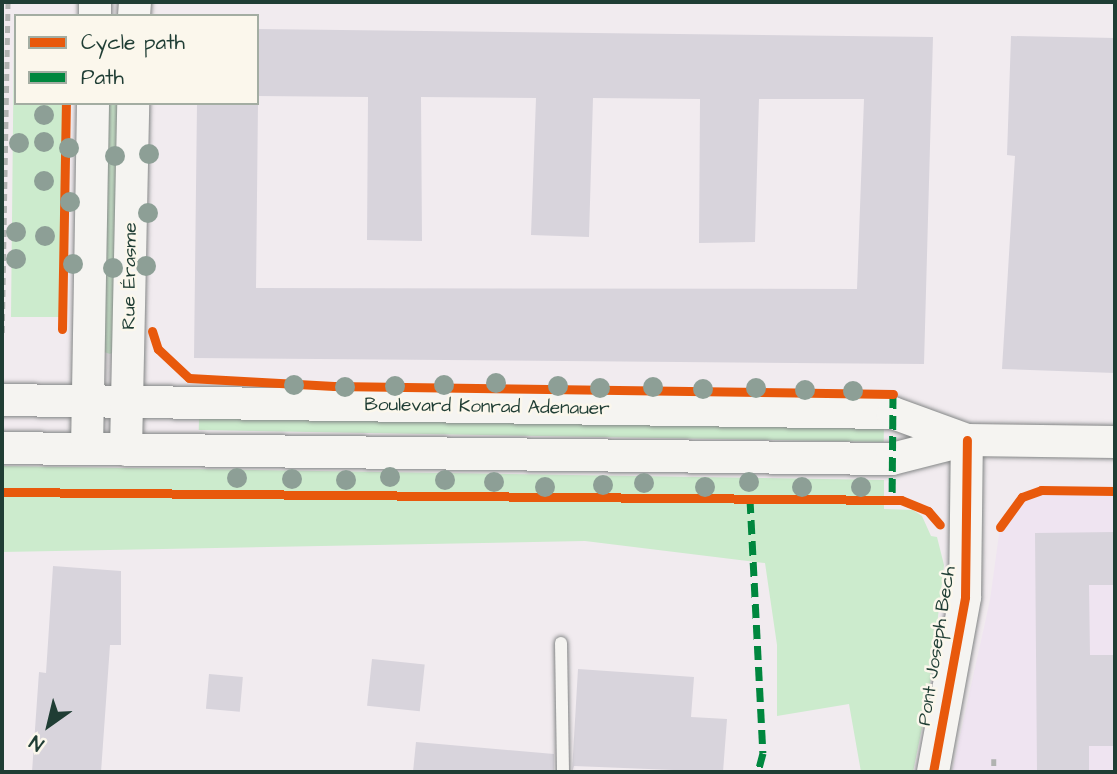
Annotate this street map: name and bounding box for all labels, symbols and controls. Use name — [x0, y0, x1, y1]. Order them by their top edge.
legend — [14, 14, 259, 105]
text: Cycle path — [81, 28, 185, 57]
text: Path — [81, 63, 124, 92]
street label: Rue Érasme — [118, 222, 142, 330]
street label: Boulevard Konrad Adenauer — [364, 393, 610, 421]
street label: Pont Joseph Bech — [913, 565, 961, 727]
north arrow — [14, 690, 84, 760]
text: N — [24, 728, 49, 757]

